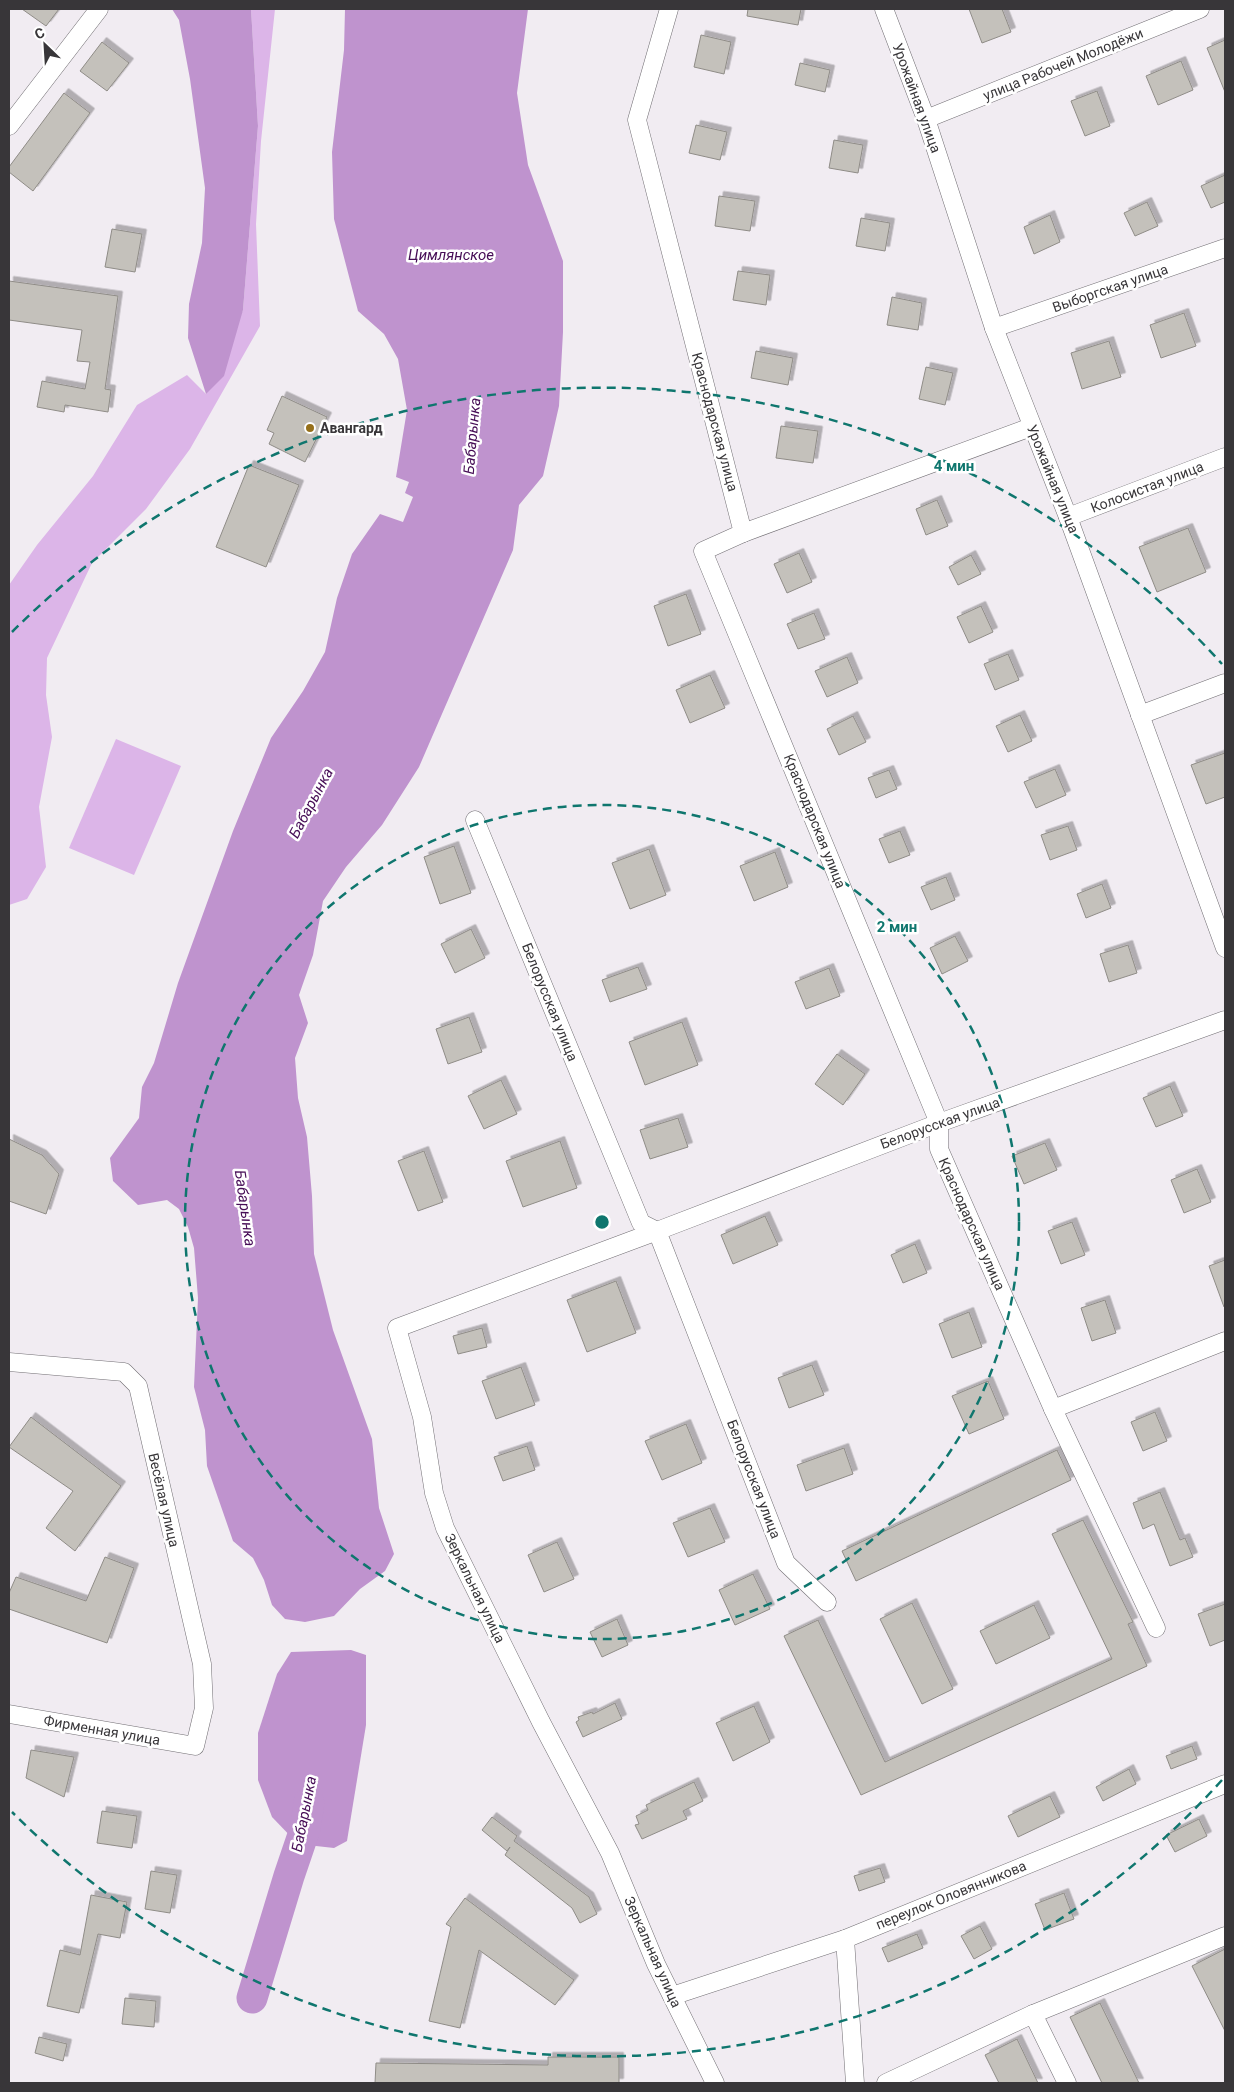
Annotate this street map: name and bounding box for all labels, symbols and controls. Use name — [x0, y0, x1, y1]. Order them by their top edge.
north arrow — [20, 20, 70, 70]
text: С — [32, 24, 47, 42]
street label: улица Рабочей Молодёжи — [981, 25, 1145, 103]
street label: Урожайная улица — [890, 41, 944, 155]
water label: Цимлянское — [408, 246, 494, 264]
street label: Выборгская улица — [1050, 261, 1170, 315]
street label: Краснодарская улица — [689, 351, 741, 493]
water label: Бабарынка — [460, 397, 484, 475]
place label: Авангард — [320, 420, 383, 436]
marker: Авангард — [304, 422, 316, 434]
street label: Урожайная улица — [1024, 422, 1082, 536]
text: 4 мин — [934, 457, 974, 475]
street label: Колосистая улица — [1088, 458, 1206, 516]
street label: Краснодарская улица — [781, 752, 849, 890]
water label: Бабарынка — [285, 765, 337, 841]
text: 2 мин — [877, 918, 917, 936]
street label: Белорусская улица — [519, 941, 581, 1063]
street label: Белорусская улица — [878, 1094, 1002, 1152]
street label: Краснодарская улица — [936, 1155, 1008, 1293]
water label: Бабарынка — [231, 1169, 259, 1247]
centre of rings — [593, 1213, 611, 1231]
street label: Белорусская улица — [724, 1417, 784, 1541]
street label: Весёлая улица — [145, 1451, 183, 1549]
street label: Зеркальная улица — [442, 1531, 508, 1645]
street label: Фирменная улица — [43, 1712, 161, 1748]
water label: Бабарынка — [288, 1774, 320, 1853]
street label: переулок Оловянникова — [873, 1857, 1029, 1933]
street label: Зеркальная улица — [621, 1894, 685, 2010]

